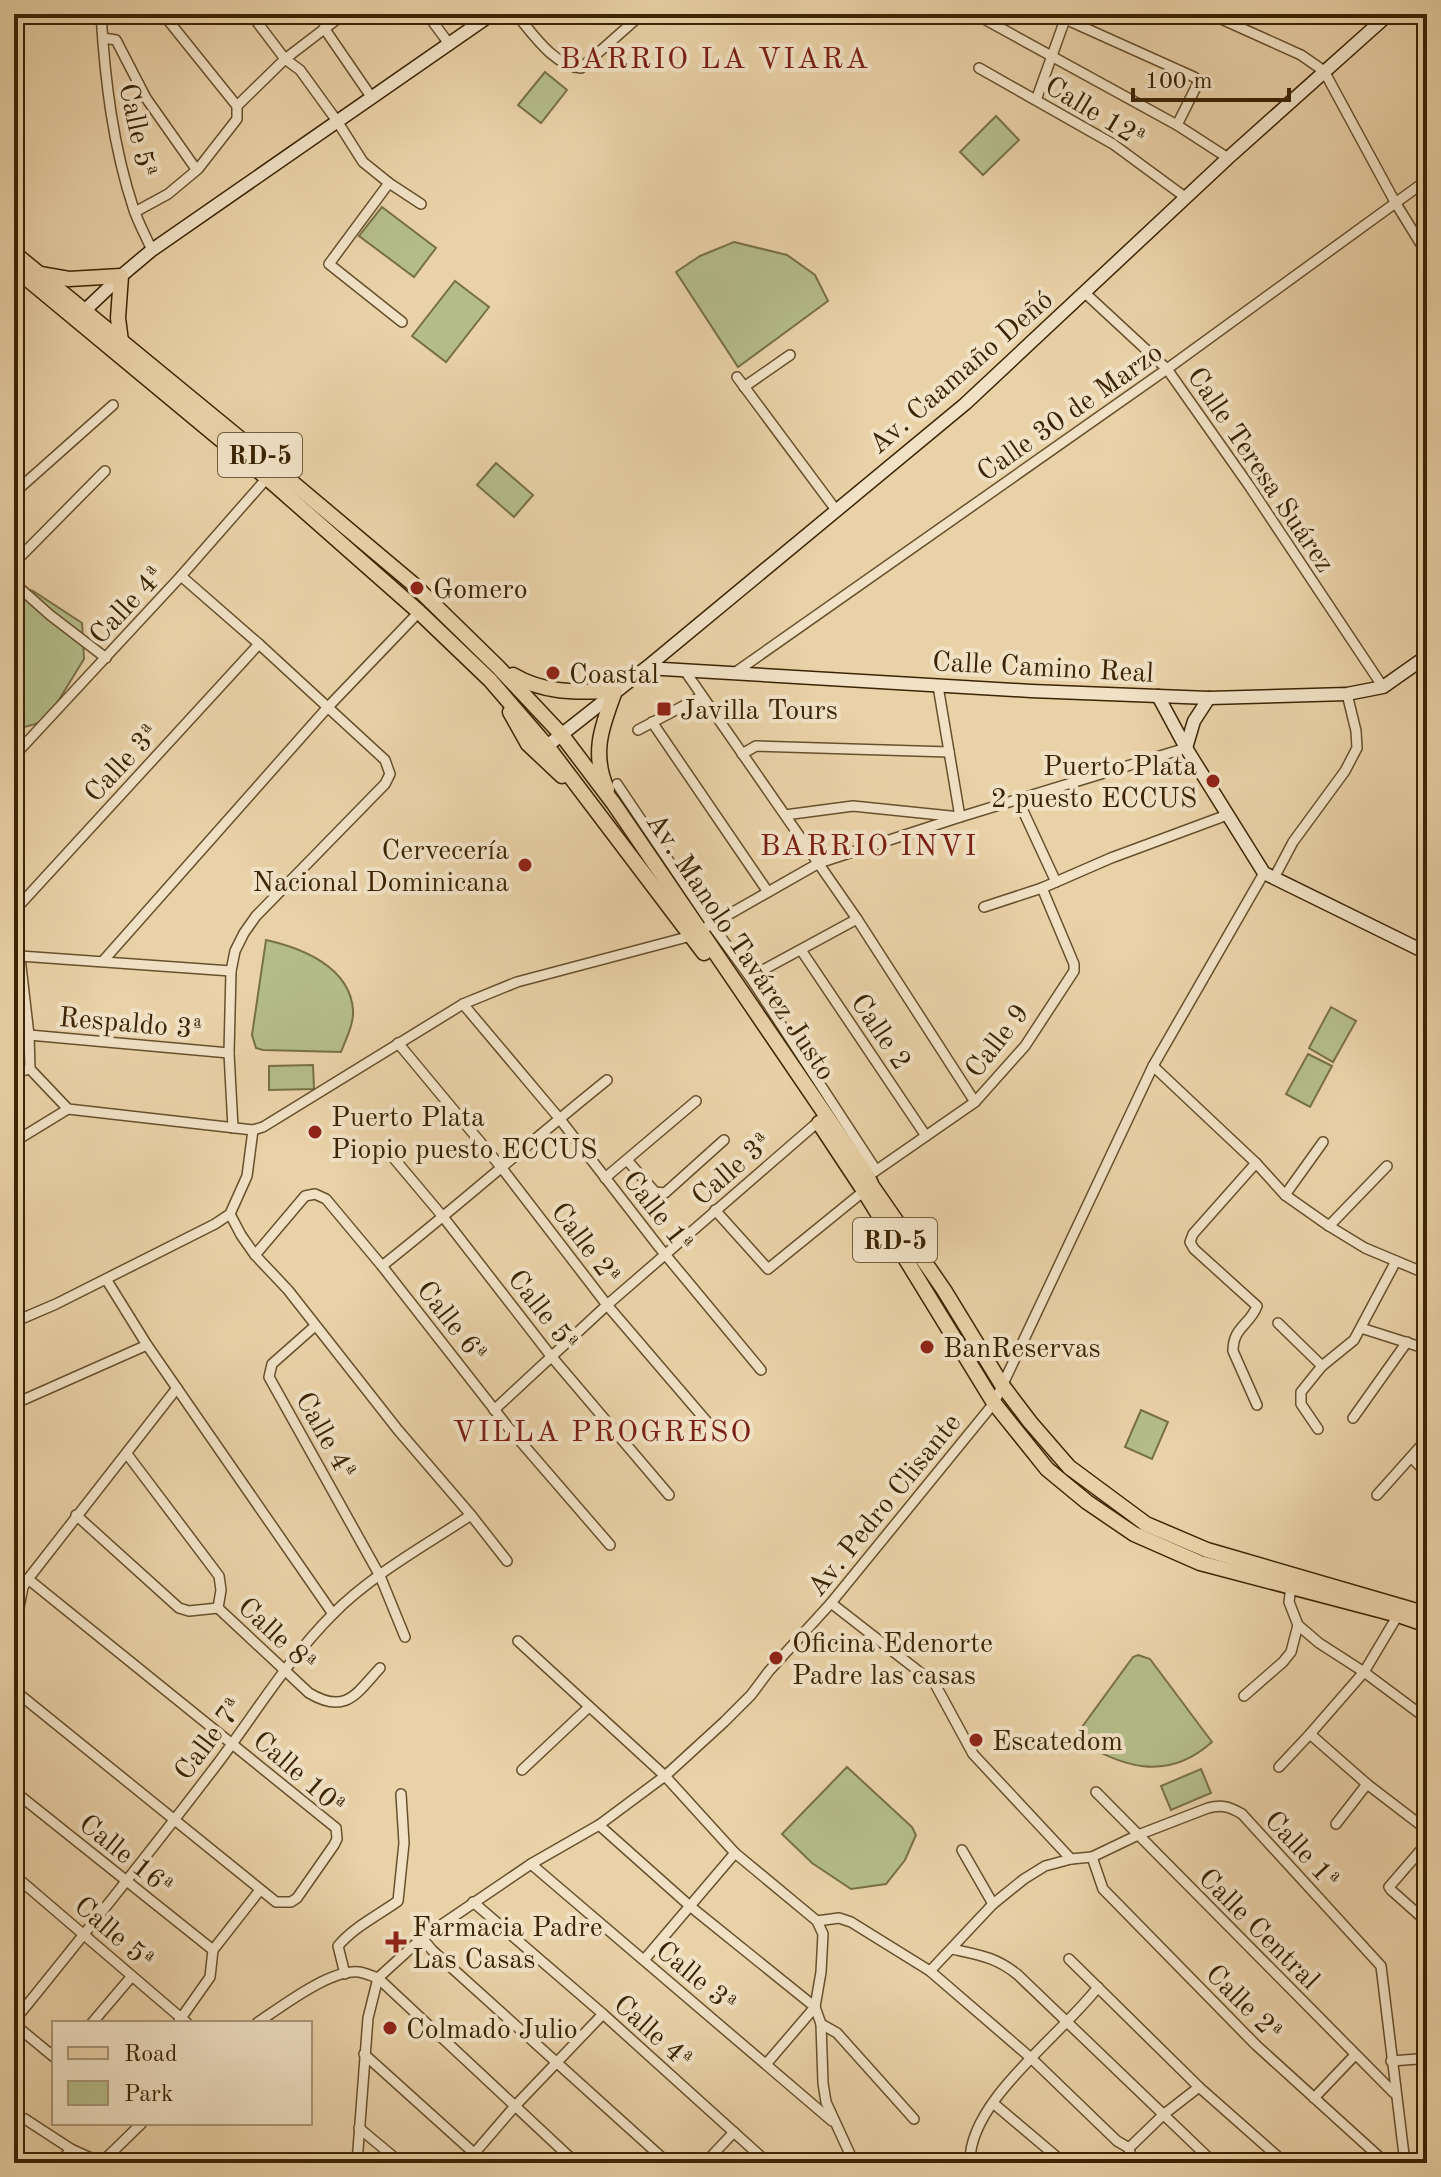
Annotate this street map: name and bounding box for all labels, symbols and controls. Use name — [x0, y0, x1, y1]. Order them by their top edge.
district label: BARRIO LA VIARA — [560, 45, 870, 75]
scale bar — [1133, 52, 1289, 102]
text: 100 m — [1145, 70, 1213, 94]
street label: Calle 12ª — [1039, 73, 1149, 154]
street label: Calle 5ª — [112, 81, 160, 180]
street label: Av. Caamaño Deñó — [865, 286, 1059, 460]
street label: Calle 30 de Marzo — [973, 339, 1168, 488]
street label: Calle Teresa Suárez — [1181, 363, 1338, 578]
road number: RD-5 — [218, 433, 302, 477]
street label: Calle 4ª — [85, 562, 171, 650]
place label: Gomero — [433, 577, 528, 605]
marker: Gomero — [408, 579, 426, 597]
street label: Calle Camino Real — [931, 649, 1154, 689]
place label: Coastal — [569, 662, 659, 690]
marker: Coastal — [544, 664, 562, 682]
place label: Javilla Tours — [680, 698, 838, 726]
marker: Javilla Tours — [655, 700, 673, 718]
street label: Calle 3ª — [80, 720, 166, 808]
place label: Puerto Plata 2 puesto ECCUS — [991, 754, 1197, 814]
marker: Puerto Plata 2 puesto ECCUS — [1204, 772, 1222, 790]
street label: Av. Manolo Tavárez Justo — [640, 809, 839, 1086]
district label: BARRIO INVI — [760, 832, 978, 862]
place label: Cervecería Nacional Dominicana — [252, 838, 509, 898]
marker: Cervecería Nacional Dominicana — [516, 856, 534, 874]
street label: Calle 2 — [844, 990, 915, 1076]
street label: Calle 9 — [961, 1000, 1035, 1084]
street label: Respaldo 3ª — [58, 1005, 204, 1045]
place label: Puerto Plata Piopio puesto ECCUS — [331, 1105, 597, 1165]
marker: Puerto Plata Piopio puesto ECCUS — [306, 1123, 324, 1141]
street label: Calle 3ª — [688, 1128, 778, 1212]
street label: Calle 1ª — [616, 1167, 697, 1259]
street label: Calle 2ª — [545, 1198, 624, 1291]
road number: RD-5 — [853, 1218, 937, 1262]
street label: Calle 5ª — [501, 1266, 582, 1358]
street label: Calle 6ª — [410, 1277, 491, 1369]
place label: BanReservas — [943, 1336, 1101, 1364]
marker: BanReservas — [918, 1338, 936, 1356]
street label: Calle 4ª — [289, 1388, 360, 1485]
street label: Av. Pedro Clisante — [803, 1409, 967, 1603]
district label: VILLA PROGRESO — [453, 1418, 753, 1448]
street label: Calle 8ª — [232, 1593, 320, 1679]
place label: Oficina Edenorte Padre las casas — [792, 1631, 993, 1691]
marker: Oficina Edenorte Padre las casas — [767, 1649, 785, 1667]
street label: Calle 7ª — [171, 1693, 250, 1786]
street label: Calle 10ª — [247, 1727, 349, 1821]
place label: Escatedom — [992, 1729, 1123, 1757]
marker: Escatedom — [967, 1731, 985, 1749]
street label: Calle 1ª — [1258, 1807, 1344, 1895]
street label: Calle 16ª — [73, 1810, 177, 1902]
street label: Calle Central — [1192, 1864, 1324, 1996]
street label: Calle 5ª — [68, 1892, 158, 1976]
place label: Farmacia Padre Las Casas — [412, 1915, 603, 1975]
marker: Farmacia Padre Las Casas — [387, 1933, 405, 1951]
street label: Calle 3ª — [650, 1937, 741, 2020]
street label: Calle 2ª — [1199, 1961, 1286, 2048]
street label: Calle 4ª — [607, 1991, 697, 2076]
place label: Colmado Julio — [406, 2017, 578, 2045]
marker: Colmado Julio — [381, 2019, 399, 2037]
legend — [52, 2021, 312, 2125]
text: Road — [124, 2043, 177, 2067]
text: Park — [124, 2083, 173, 2107]

